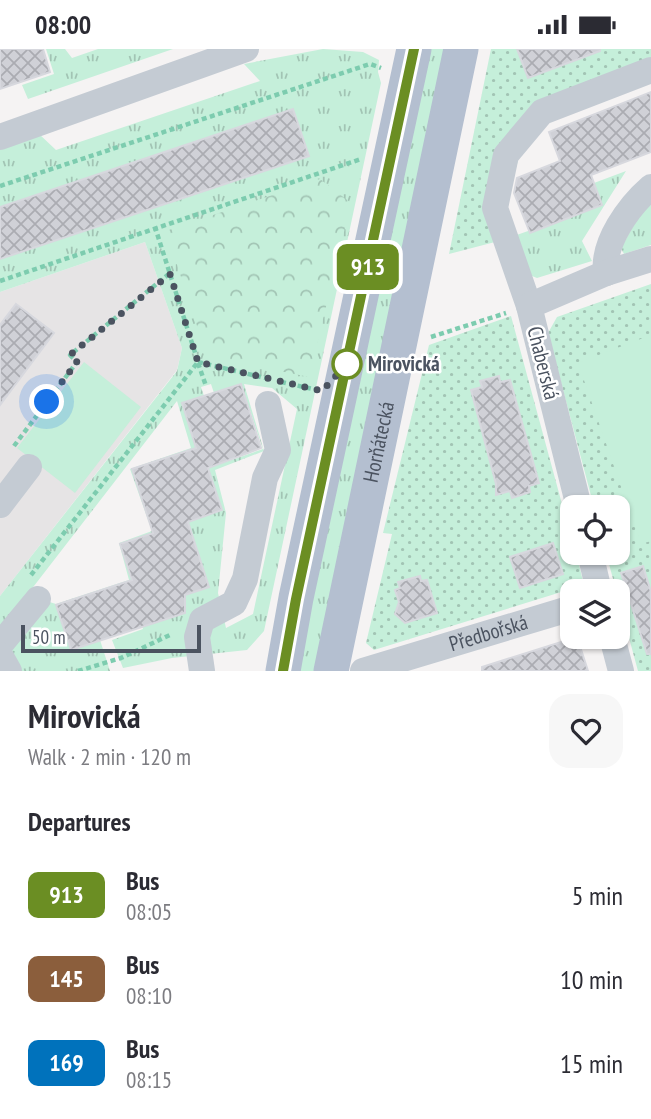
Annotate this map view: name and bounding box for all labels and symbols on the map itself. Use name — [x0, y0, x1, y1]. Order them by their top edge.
line badge: 913 — [328, 244, 408, 290]
street label: Chaberská — [521, 323, 566, 402]
marker: Mirovická — [332, 349, 362, 379]
place label: Mirovická — [368, 350, 440, 377]
your location — [29, 384, 64, 419]
street label: Horňátecká — [357, 399, 400, 485]
street label: Předbořská — [446, 608, 531, 657]
scale bar — [21, 622, 201, 654]

